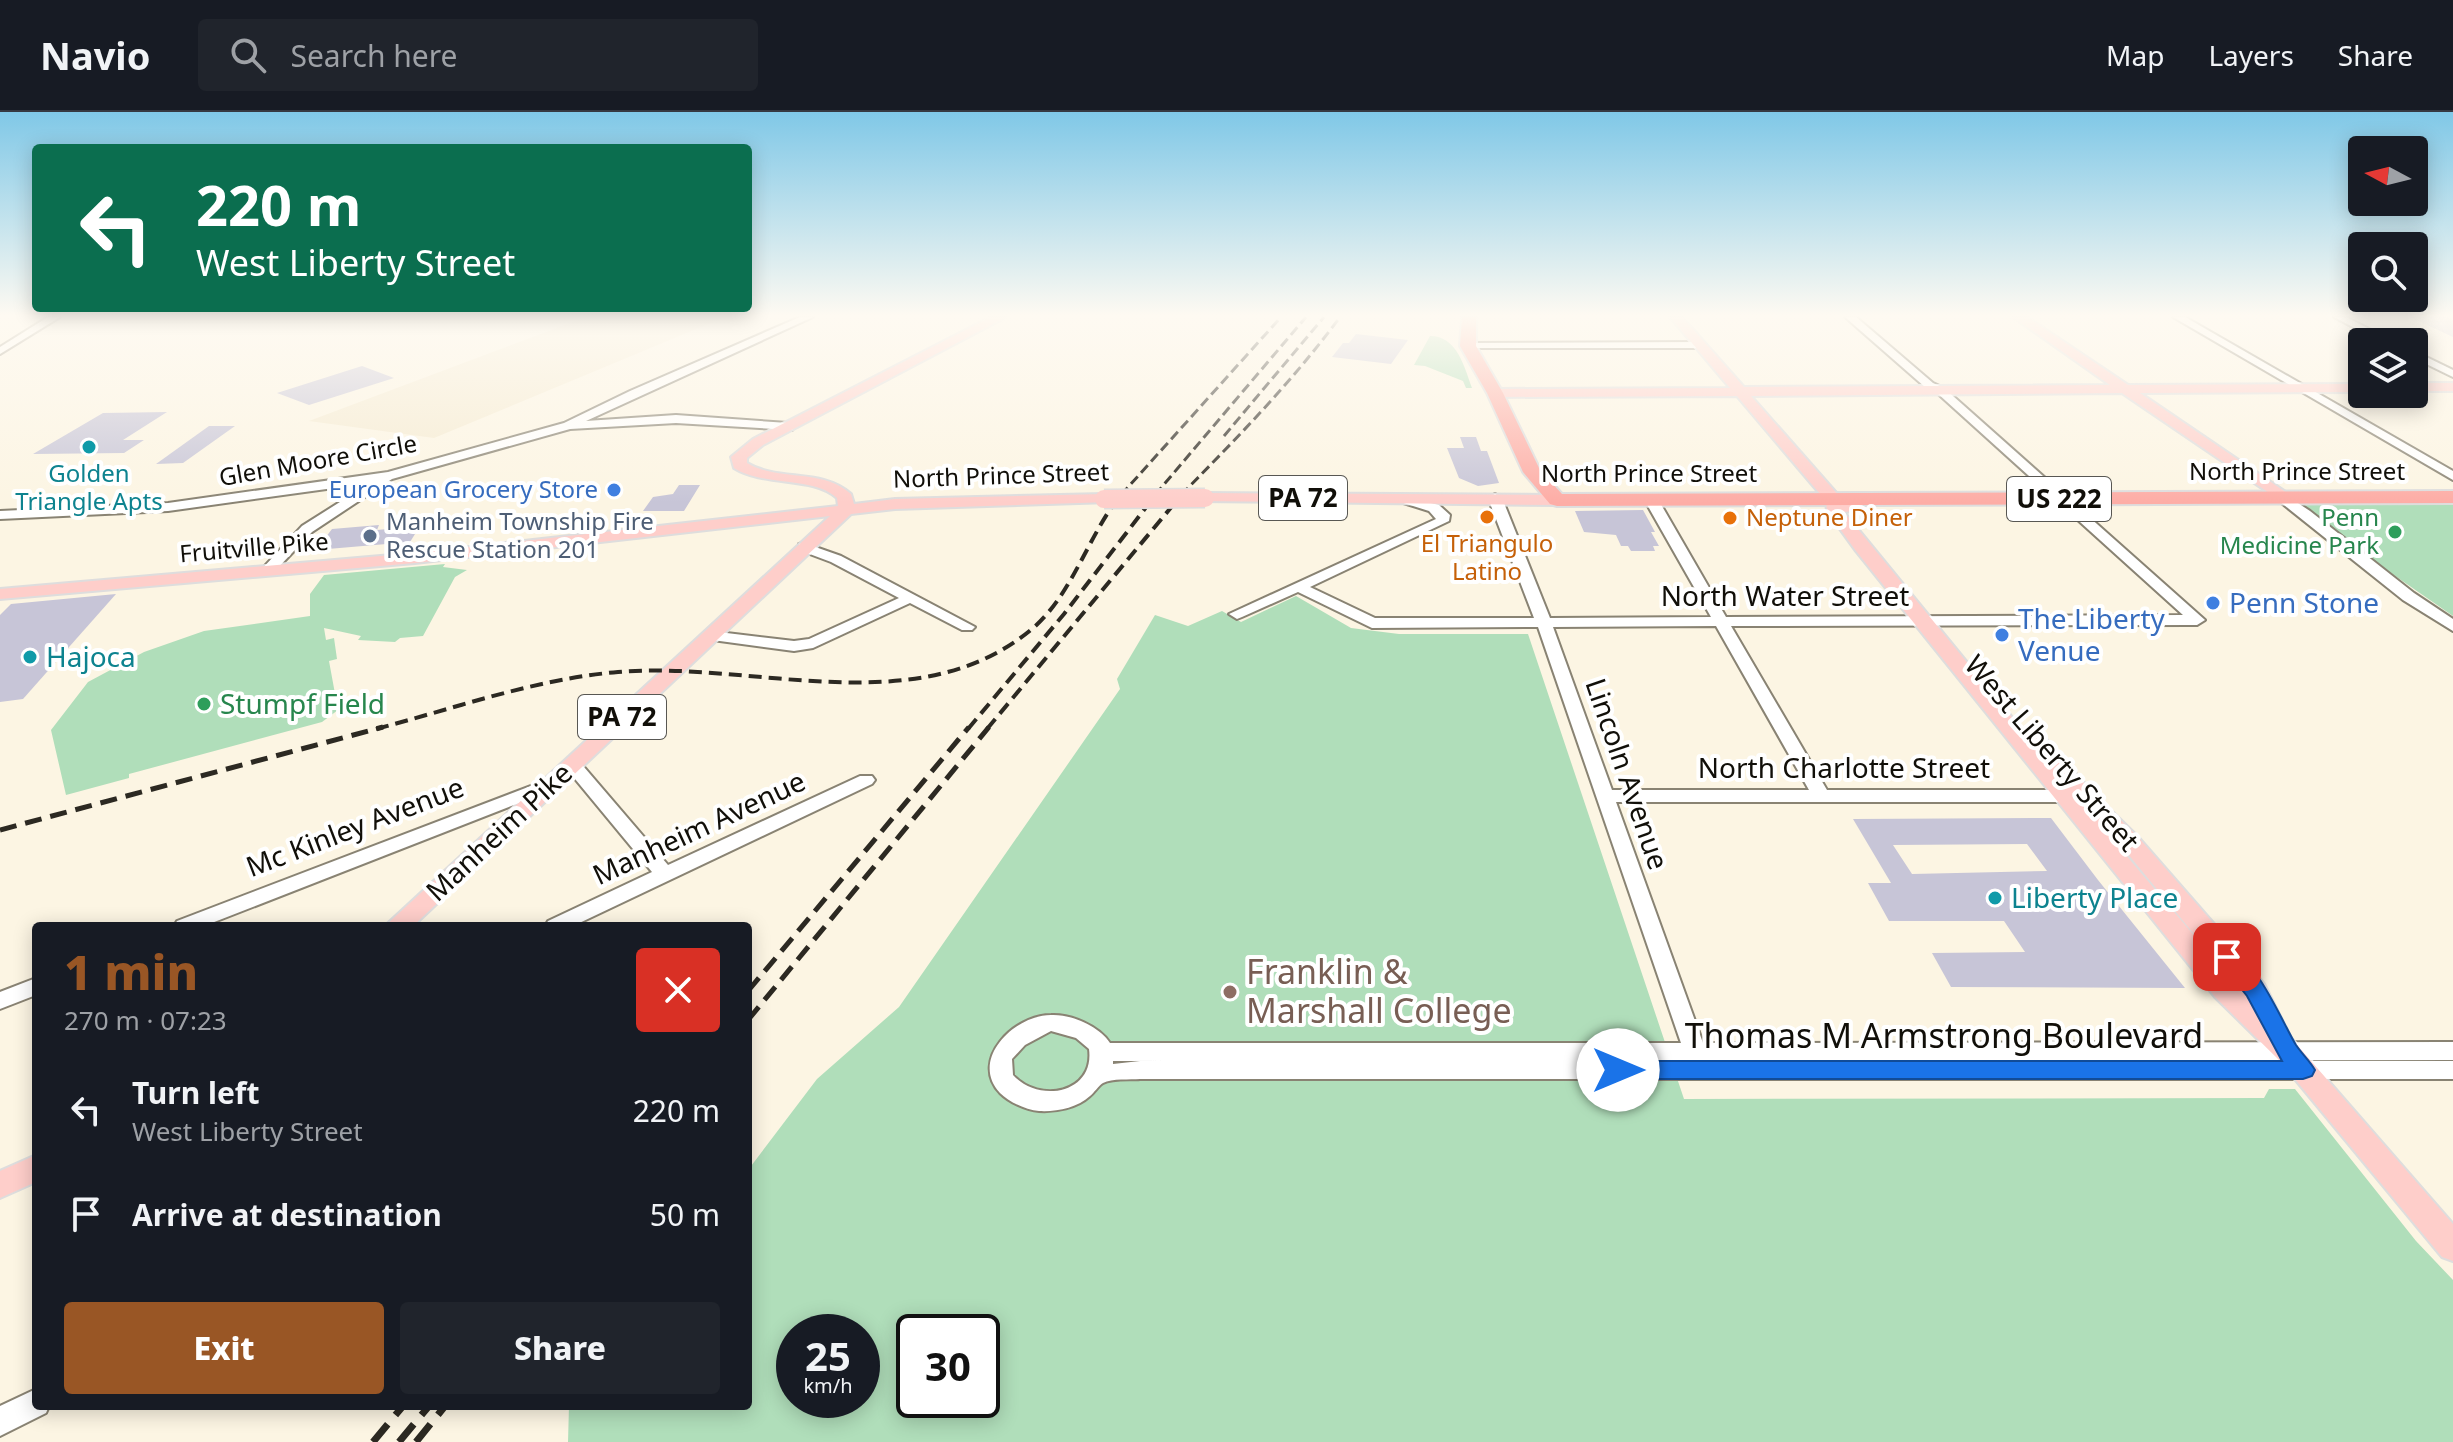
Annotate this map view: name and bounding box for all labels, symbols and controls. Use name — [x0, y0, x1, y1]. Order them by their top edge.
search box — [198, 19, 758, 91]
text: Navio — [40, 29, 150, 81]
icon: search — [226, 33, 270, 77]
text: Search here — [290, 35, 457, 76]
text: Map — [2106, 36, 2164, 74]
text: Layers — [2208, 36, 2294, 74]
text: Share — [2338, 36, 2413, 74]
north arrow — [2348, 136, 2428, 216]
map controls — [2348, 136, 2428, 408]
text: 220 m — [196, 166, 361, 242]
icon: left — [64, 176, 168, 280]
button: search — [2348, 232, 2428, 312]
text: West Liberty Street — [196, 238, 515, 287]
button: layers — [2348, 328, 2428, 408]
street label: Glen Moore Circle — [216, 426, 419, 493]
marker: Golden Triangle Apts — [80, 438, 98, 456]
street label: North Prince Street — [892, 454, 1110, 495]
street label: North Prince Street — [2189, 454, 2405, 487]
place label: Golden Triangle Apts — [15, 456, 163, 517]
street label: North Prince Street — [1541, 456, 1757, 489]
place label: European Grocery Store — [329, 472, 598, 505]
road number: PA 72 — [1259, 476, 1347, 520]
road number: US 222 — [2007, 477, 2111, 521]
marker: European Grocery Store — [605, 481, 623, 499]
place label: Neptune Diner — [1746, 500, 1913, 533]
place label: Penn Medicine Park — [2220, 500, 2379, 561]
place label: Manheim Township Fire Rescue Station 201 — [386, 504, 654, 565]
marker: El Triangulo Latino — [1478, 508, 1496, 526]
marker: Neptune Diner — [1721, 509, 1739, 527]
marker: Penn Medicine Park — [2386, 523, 2404, 541]
street label: Fruitville Pike — [178, 524, 330, 569]
place label: El Triangulo Latino — [1421, 526, 1553, 587]
marker: Manheim Township Fire Rescue Station 201 — [361, 527, 379, 545]
street label: North Water Street — [1661, 576, 1909, 614]
place label: Penn Stone — [2229, 583, 2379, 621]
marker: Penn Stone — [2204, 594, 2222, 612]
place label: The Liberty Venue — [2018, 599, 2166, 669]
marker: The Liberty Venue — [1993, 626, 2011, 644]
place label: Hajoca — [46, 637, 136, 675]
street label: West Liberty Street — [1957, 646, 2149, 859]
marker: Hajoca — [21, 648, 39, 666]
street label: Lincoln Avenue — [1577, 673, 1678, 874]
place label: Stumpf Field — [220, 684, 385, 722]
marker: Stumpf Field — [195, 695, 213, 713]
road number: PA 72 — [578, 695, 666, 739]
street label: North Charlotte Street — [1698, 748, 1990, 786]
street label: Manheim Pike — [417, 754, 580, 909]
street label: Manheim Avenue — [586, 761, 811, 893]
street label: Mc Kinley Avenue — [240, 767, 469, 885]
place label: Liberty Place — [2011, 878, 2178, 916]
marker: Liberty Place — [1986, 889, 2004, 907]
pin — [2193, 923, 2261, 991]
icon: arrive — [2205, 935, 2249, 979]
text: 1 min — [64, 939, 198, 1004]
button: close — [636, 948, 720, 1032]
place label: Franklin & Marshall College — [1246, 948, 1512, 1033]
marker: Franklin & Marshall College — [1221, 983, 1239, 1001]
text: 270 m · 07:23 — [64, 1002, 227, 1038]
street label: Thomas M Armstrong Boulevard — [1685, 1012, 2203, 1058]
position arrow — [1576, 1028, 1660, 1112]
text: Turn left — [132, 1072, 260, 1113]
icon: left — [64, 1088, 108, 1132]
text: 220 m — [633, 1090, 720, 1131]
text: West Liberty Street — [132, 1113, 363, 1149]
icon: arrive — [64, 1192, 108, 1236]
text: Arrive at destination — [132, 1194, 442, 1235]
text: 50 m — [650, 1194, 720, 1235]
button: Exit — [64, 1302, 384, 1394]
button: Share — [400, 1302, 720, 1394]
speed limit sign: 30 — [896, 1314, 1000, 1418]
text: 25 — [805, 1328, 851, 1383]
text: km/h — [803, 1372, 853, 1399]

